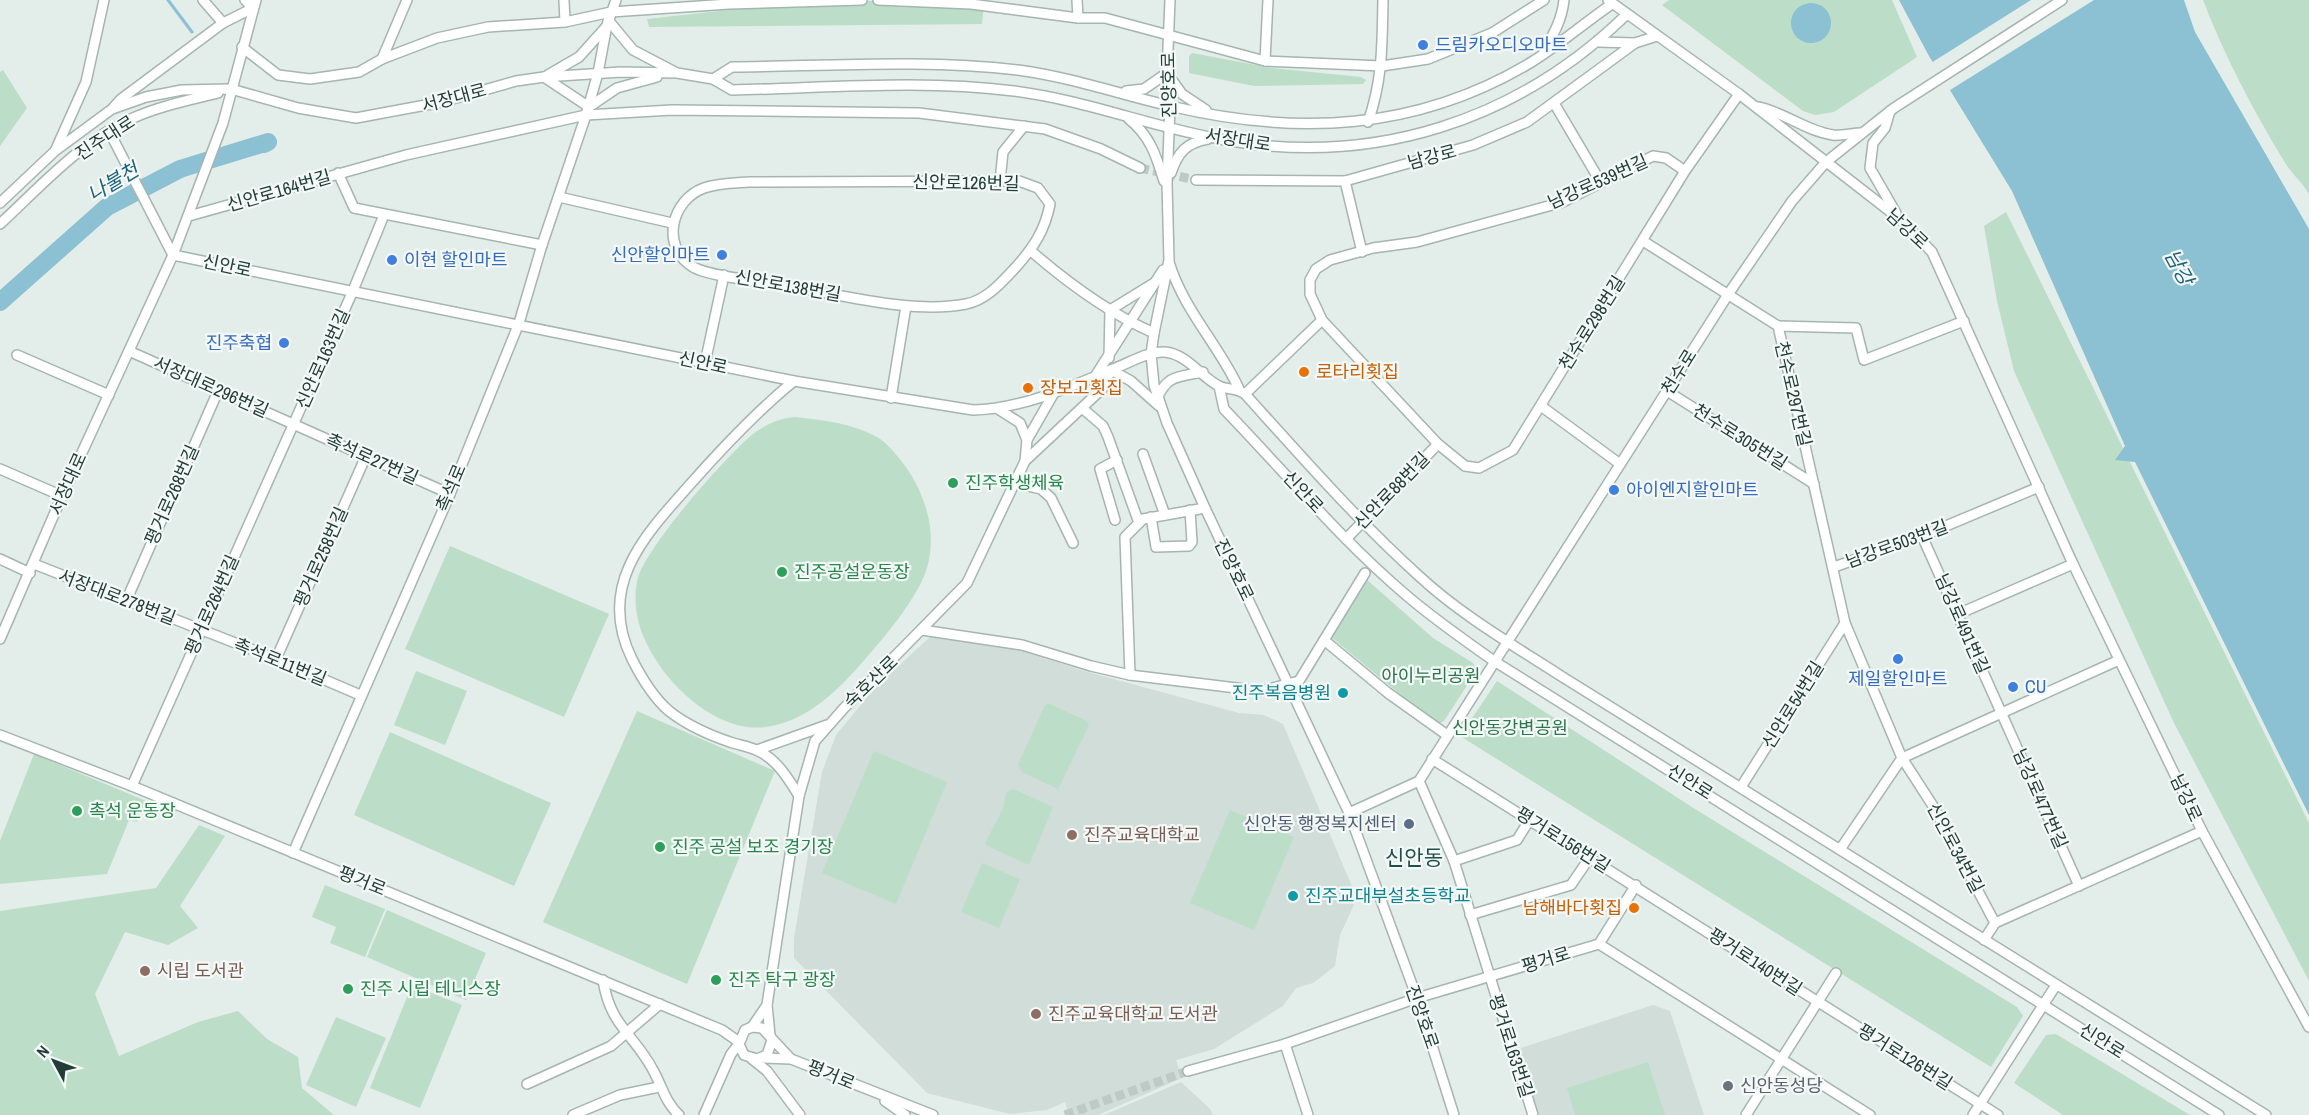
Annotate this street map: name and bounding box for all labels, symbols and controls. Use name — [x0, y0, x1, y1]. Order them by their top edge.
place label: 드림카오디오마트 — [1435, 32, 1567, 57]
marker: 드림카오디오마트 — [1416, 38, 1430, 52]
street label: 진양호로 — [1155, 52, 1182, 118]
street label: 서장대로 — [419, 77, 489, 118]
street label: 진주대로 — [70, 109, 139, 166]
street label: 서장대로 — [1203, 122, 1273, 157]
street label: 남강로 — [1405, 138, 1459, 175]
street label: 남강로539번길 — [1544, 148, 1652, 215]
water label: 나불천 — [82, 154, 146, 207]
street label: 신안로164번길 — [224, 164, 334, 217]
street label: 신안로126번길 — [912, 169, 1020, 196]
street label: 남강로 — [1881, 203, 1934, 255]
place label: 신안할인마트 — [611, 242, 710, 267]
water label: 남강 — [2159, 244, 2201, 292]
place label: 이현 할인마트 — [404, 247, 507, 272]
street label: 신안로 — [200, 248, 254, 283]
marker: 신안할인마트 — [715, 248, 729, 262]
marker: 이현 할인마트 — [385, 253, 399, 267]
street label: 신안로138번길 — [733, 264, 843, 307]
street label: 천수로298번길 — [1553, 271, 1631, 375]
street label: 신안로163번길 — [289, 305, 356, 413]
place label: 진주축협 — [206, 330, 272, 355]
marker: 진주축협 — [277, 336, 291, 350]
street label: 천수로297번길 — [1769, 339, 1818, 449]
street label: 천수로 — [1655, 344, 1702, 399]
street label: 신안로 — [676, 345, 730, 380]
street label: 서장대로296번길 — [149, 350, 273, 423]
place label: 로타리횟집 — [1316, 359, 1399, 384]
marker: 로타리횟집 — [1297, 365, 1311, 379]
place label: 장보고횟집 — [1040, 375, 1123, 400]
marker: 장보고횟집 — [1021, 381, 1035, 395]
street label: 천수로305번길 — [1688, 398, 1792, 476]
street label: 촉석로27번길 — [322, 427, 423, 490]
street label: 평거로268번길 — [138, 441, 205, 549]
street label: 신안로88번길 — [1348, 446, 1435, 535]
street label: 서장대로 — [43, 448, 92, 519]
street label: 촉석로 — [429, 460, 472, 516]
street label: 신안로 — [1277, 465, 1329, 518]
place label: 진주학생체육 — [965, 470, 1064, 495]
marker: 진주학생체육 — [946, 476, 960, 490]
place label: 아이엔지할인마트 — [1626, 477, 1758, 502]
marker: 아이엔지할인마트 — [1607, 483, 1621, 497]
street label: 평거로258번길 — [287, 503, 354, 611]
street label: 남강로503번길 — [1842, 513, 1952, 574]
street label: 진양호로 — [1209, 535, 1260, 605]
street label: 평거로264번길 — [178, 551, 245, 659]
place label: 진주공설운동장 — [794, 559, 910, 584]
street label: 서장대로278번길 — [55, 563, 180, 630]
marker: 진주공설운동장 — [775, 565, 789, 579]
street label: 남강로491번길 — [1929, 570, 1996, 678]
street label: 촉석로11번길 — [230, 632, 330, 692]
street label: 숙호산로 — [838, 650, 903, 714]
marker: 제일할인마트 — [1891, 652, 1905, 666]
street label: 신안로54번길 — [1756, 656, 1829, 753]
park label: 아이누리공원 — [1381, 663, 1481, 688]
place label: 제일할인마트 — [1848, 666, 1948, 691]
place label: CU — [2025, 674, 2046, 699]
place label: 진주복음병원 — [1232, 680, 1331, 705]
marker: CU — [2006, 680, 2020, 694]
marker: 진주복음병원 — [1336, 686, 1350, 700]
park label: 신안동강변공원 — [1452, 715, 1568, 740]
street label: 남강로477번길 — [2007, 745, 2074, 853]
street label: 신안로 — [1663, 758, 1718, 805]
street label: 남강로 — [2165, 770, 2208, 826]
place label: 촉석 운동장 — [89, 798, 176, 823]
street label: 신안로34번길 — [1921, 798, 1990, 897]
street label: 평거로156번길 — [1511, 801, 1615, 879]
marker: 촉석 운동장 — [70, 804, 84, 818]
place label: 신안동 행정복지센터 — [1244, 811, 1397, 836]
marker: 신안동 행정복지센터 — [1402, 817, 1416, 831]
place label: 진주교육대학교 — [1084, 822, 1200, 847]
marker: 진주교육대학교 — [1065, 828, 1079, 842]
place label: 진주 공설 보조 경기장 — [672, 834, 833, 859]
marker: 진주 공설 보조 경기장 — [653, 840, 667, 854]
district label: 신안동 — [1385, 843, 1443, 872]
street label: 평거로 — [334, 860, 390, 901]
place label: 진주교대부설초등학교 — [1305, 883, 1471, 908]
marker: 진주교대부설초등학교 — [1286, 889, 1300, 903]
place label: 남해바다횟집 — [1523, 895, 1622, 920]
marker: 남해바다횟집 — [1627, 901, 1641, 915]
street label: 평거로140번길 — [1703, 922, 1807, 1001]
street label: 평거로 — [1518, 940, 1573, 979]
place label: 시립 도서관 — [157, 958, 244, 983]
marker: 시립 도서관 — [138, 964, 152, 978]
place label: 진주 탁구 광장 — [728, 967, 836, 992]
marker: 진주 탁구 광장 — [709, 973, 723, 987]
place label: 진주 시립 테니스장 — [360, 976, 501, 1001]
street label: 진양호로 — [1400, 981, 1445, 1052]
marker: 진주 시립 테니스장 — [341, 982, 355, 996]
street label: 평거로163번길 — [1483, 991, 1540, 1101]
place label: 진주교육대학교 도서관 — [1048, 1001, 1218, 1026]
marker: 진주교육대학교 도서관 — [1029, 1007, 1043, 1021]
street label: 신안로 — [2075, 1017, 2130, 1064]
street label: 평거로126번길 — [1853, 1018, 1957, 1096]
north arrow — [24, 1031, 84, 1091]
text: N — [31, 1040, 54, 1062]
street label: 평거로 — [803, 1054, 859, 1095]
place label: 신안동성당 — [1740, 1073, 1823, 1098]
marker: 신안동성당 — [1721, 1079, 1735, 1093]

